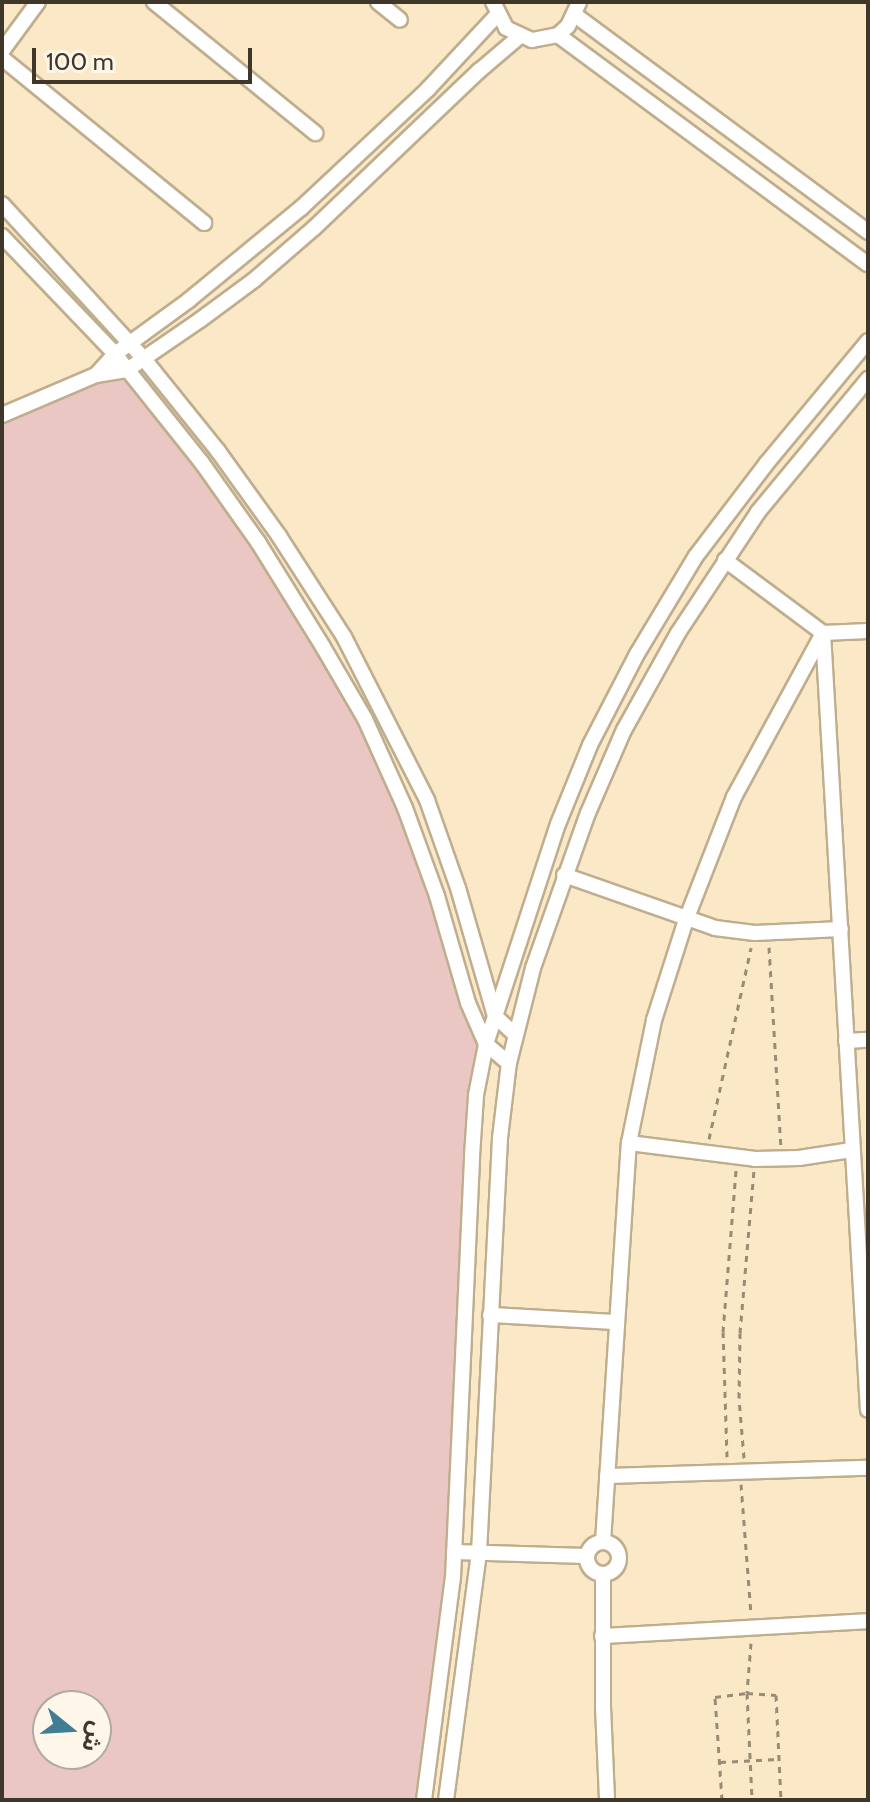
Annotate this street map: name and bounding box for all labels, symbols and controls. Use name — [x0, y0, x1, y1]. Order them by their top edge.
scale bar — [36, 32, 256, 82]
text: 100 m — [46, 47, 114, 76]
north arrow — [32, 1690, 112, 1770]
text: ش — [76, 1718, 111, 1755]

